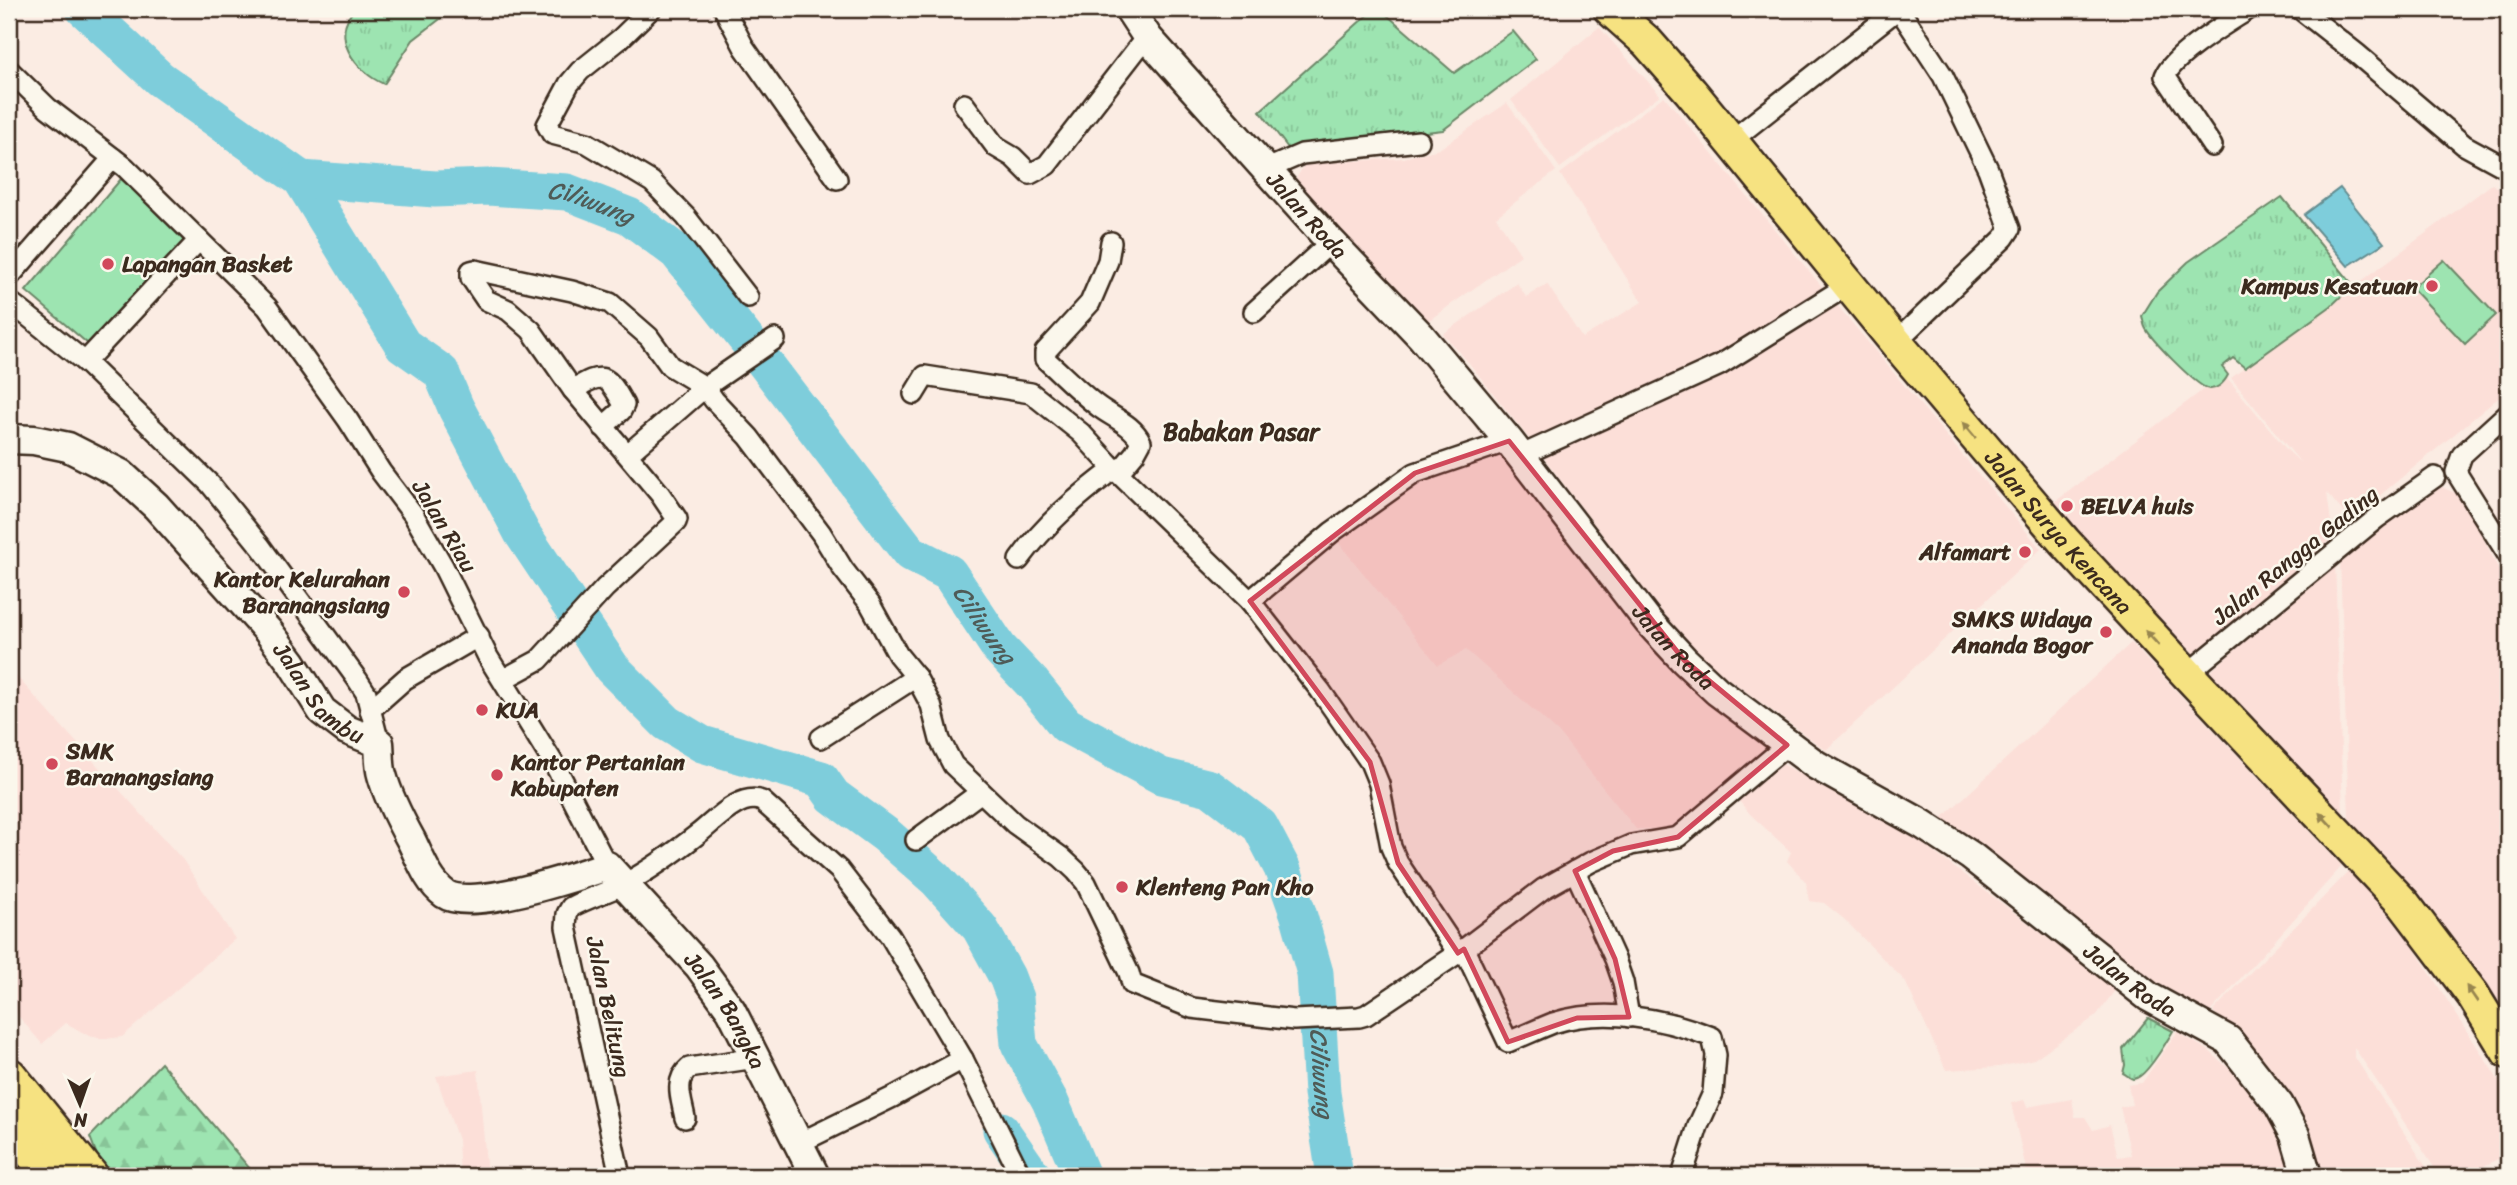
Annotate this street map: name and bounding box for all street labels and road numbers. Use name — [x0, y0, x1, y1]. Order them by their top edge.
street label: Jalan Roda — [1255, 161, 1358, 270]
street label: Jalan Surya Kencana — [1973, 440, 2143, 625]
street label: Jalan Riau — [400, 471, 489, 582]
street label: Jalan Rangga Gading — [2202, 474, 2389, 637]
street label: Jalan Roda — [1620, 594, 1725, 701]
street label: Jalan Sambu — [261, 632, 371, 756]
street label: Jalan Belitung — [573, 931, 644, 1082]
street label: Jalan Roda — [2073, 932, 2184, 1029]
street label: Jalan Bangka — [673, 941, 778, 1077]

